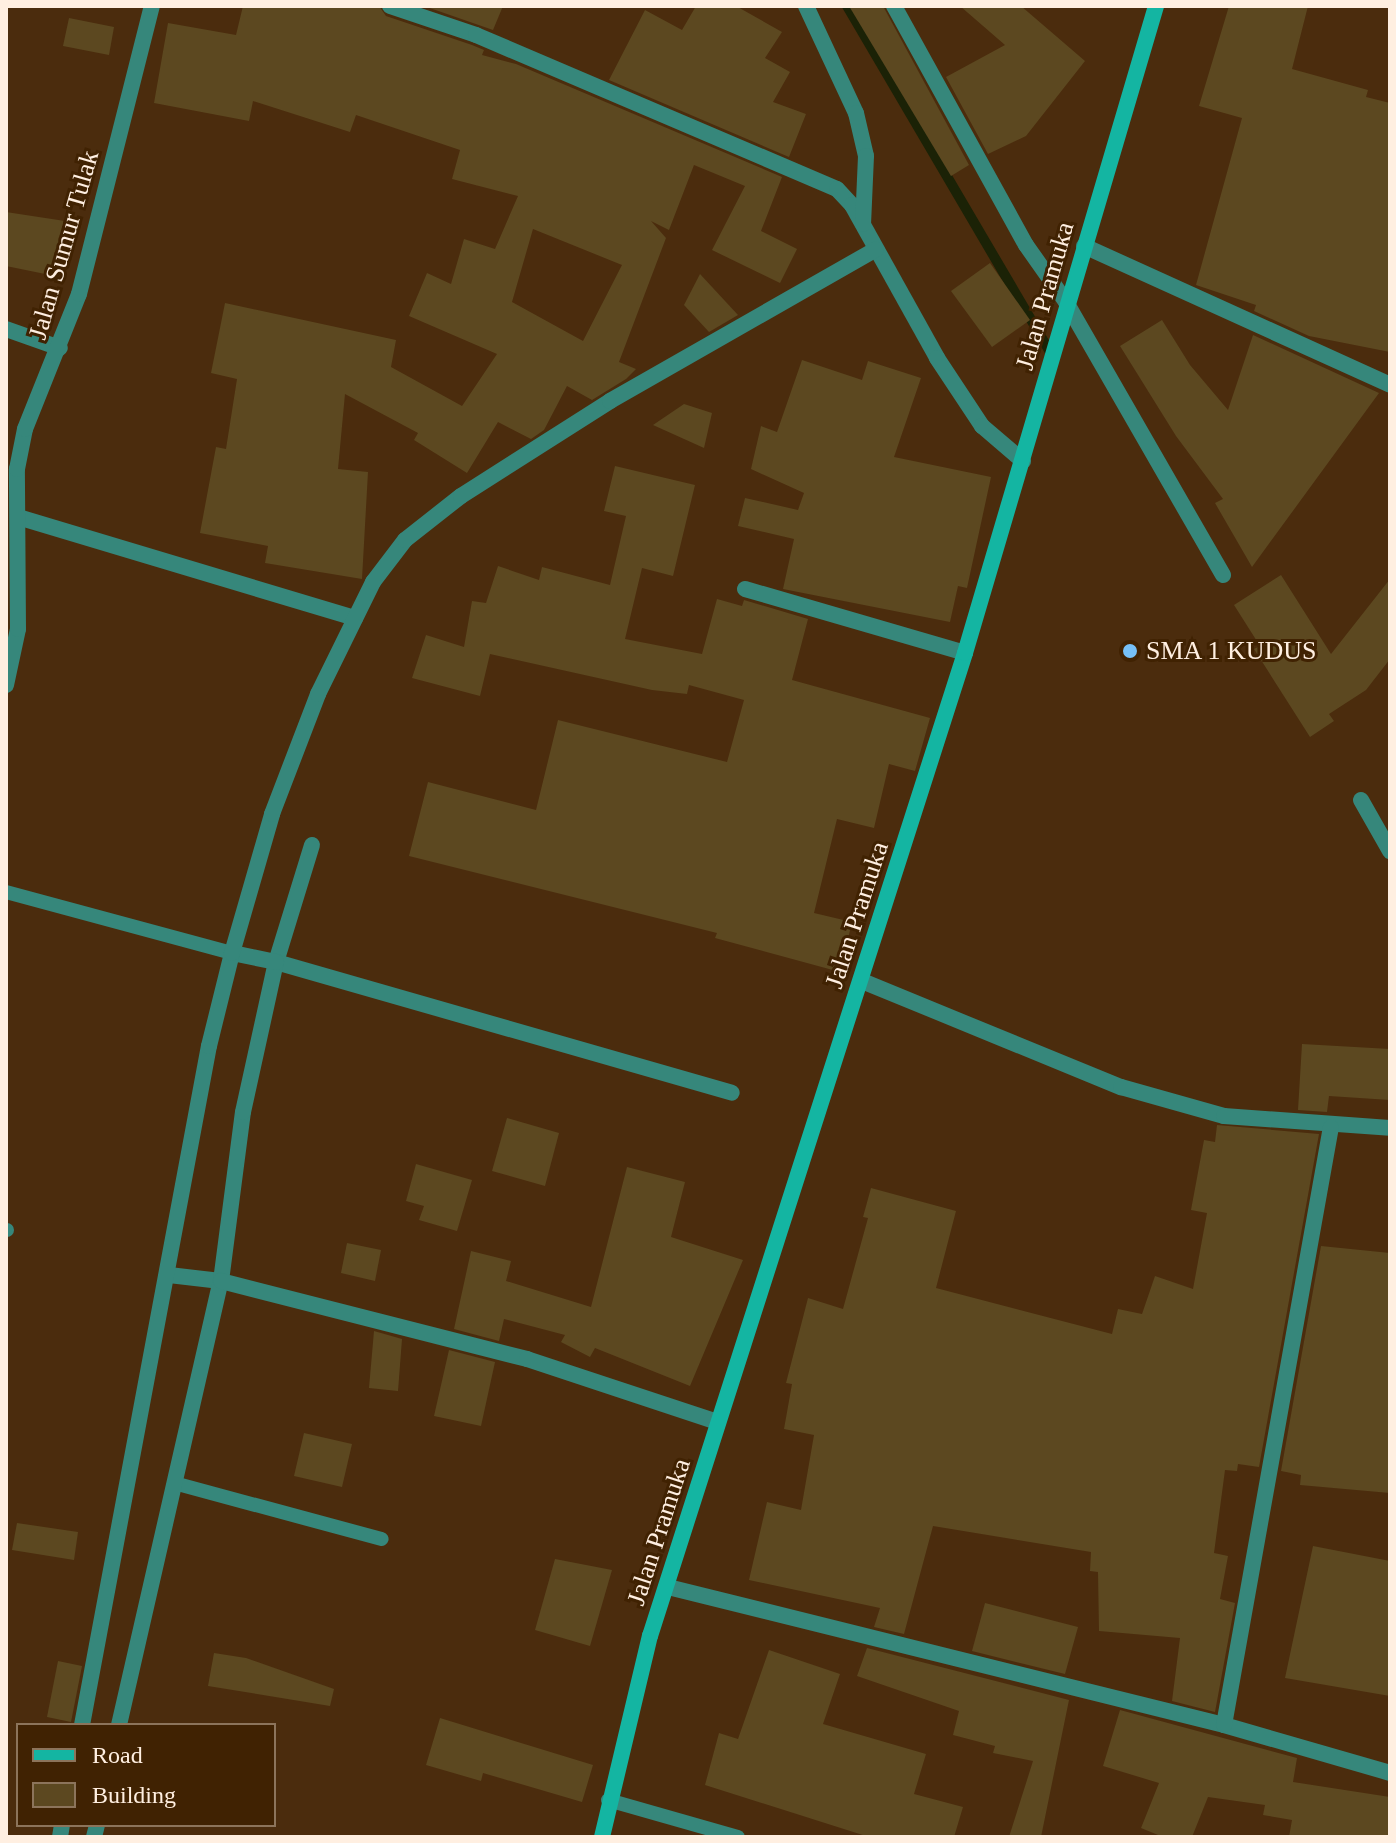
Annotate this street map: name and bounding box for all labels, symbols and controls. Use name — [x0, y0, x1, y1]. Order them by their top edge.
street label: Jalan Sumur Tulak — [22, 147, 106, 343]
street label: Jalan Pramuka — [1009, 218, 1081, 374]
place label: SMA 1 KUDUS — [1146, 635, 1318, 667]
marker: SMA 1 KUDUS — [1121, 642, 1139, 660]
street label: Jalan Pramuka — [819, 838, 895, 992]
street label: Jalan Pramuka — [621, 1455, 697, 1609]
legend — [16, 1723, 276, 1827]
text: Road — [92, 1742, 143, 1768]
text: Building — [92, 1782, 176, 1808]

